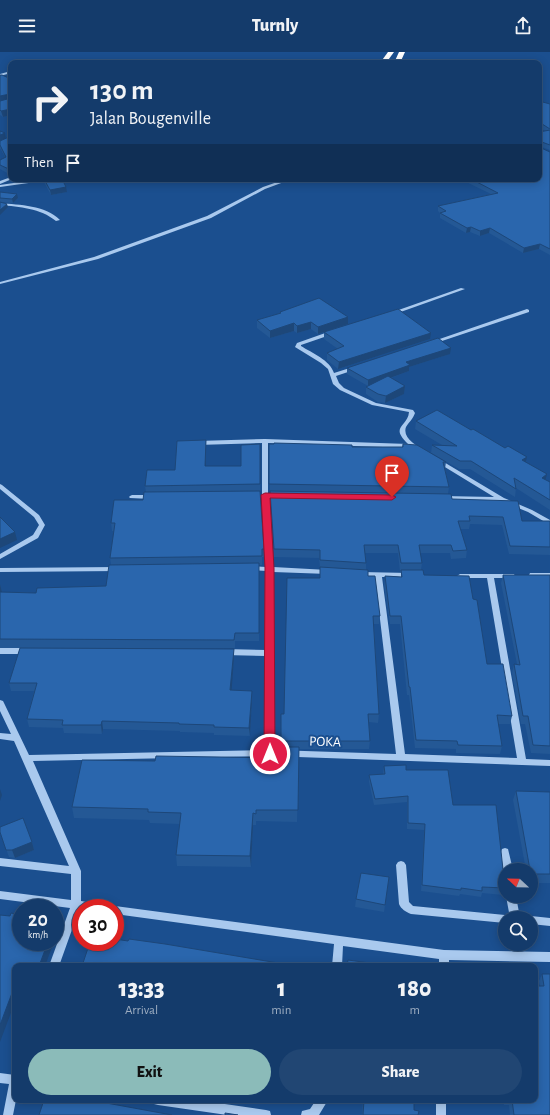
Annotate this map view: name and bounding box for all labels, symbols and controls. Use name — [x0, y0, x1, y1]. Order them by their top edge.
icon: menu — [16, 15, 38, 37]
icon: share — [512, 15, 534, 37]
text: Turnly — [252, 17, 298, 35]
icon: right — [24, 76, 76, 128]
text: 130 m — [90, 77, 154, 105]
text: Jalan Bougenville — [90, 110, 211, 128]
icon: arrive — [62, 152, 84, 174]
text: Then — [24, 155, 54, 170]
pin — [375, 456, 409, 497]
icon: arrive — [381, 462, 403, 484]
position arrow — [249, 733, 291, 775]
street label: POKA — [309, 734, 341, 750]
north arrow — [498, 863, 538, 903]
map controls — [498, 863, 538, 951]
speed limit sign: 30 — [72, 899, 124, 951]
text: 20 — [28, 910, 48, 930]
button: search — [498, 911, 538, 951]
text: km/h — [28, 930, 48, 940]
text: 13:33 — [119, 977, 165, 1001]
text: 1 — [277, 977, 286, 1001]
text: 180 — [398, 977, 431, 1001]
text: Arrival — [125, 1004, 158, 1017]
text: min — [271, 1004, 291, 1017]
text: m — [410, 1004, 420, 1017]
button: Exit — [28, 1049, 271, 1095]
button: Share — [279, 1049, 522, 1095]

